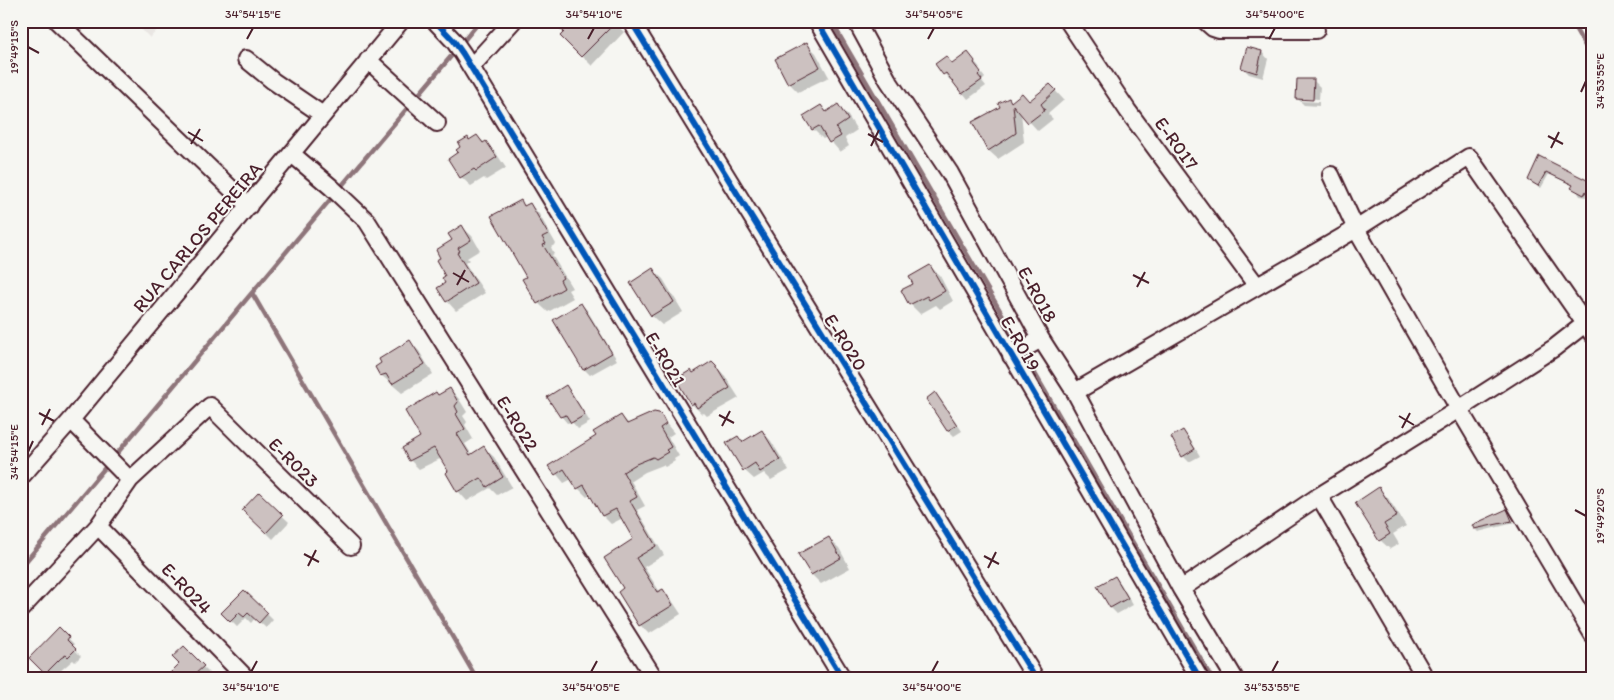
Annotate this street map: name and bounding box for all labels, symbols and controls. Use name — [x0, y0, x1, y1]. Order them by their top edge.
text: 34°54'15"E — [225, 7, 281, 21]
text: 34°54'10"E — [565, 7, 623, 21]
text: 34°54'05"E — [905, 7, 963, 21]
text: 34°54'00"E — [1246, 7, 1305, 21]
text: 19°49'15"S — [7, 20, 21, 74]
text: 34°53'55"E — [1593, 53, 1607, 109]
street label: E-R017 — [1150, 112, 1203, 174]
street label: RUA CARLOS PEREIRA — [128, 157, 267, 317]
street label: E-R018 — [1013, 262, 1062, 326]
street label: E-R020 — [819, 309, 872, 375]
street label: E-R019 — [996, 311, 1046, 375]
street label: E-R021 — [640, 328, 691, 391]
street label: E-R022 — [492, 391, 544, 455]
text: 34°54'15"E — [7, 424, 21, 480]
street label: E-R023 — [264, 432, 324, 492]
text: 19°49'20"S — [1593, 488, 1607, 544]
street label: E-R024 — [157, 558, 217, 619]
text: 34°54'10"E — [222, 680, 280, 694]
text: 34°54'05"E — [562, 680, 620, 694]
text: 34°54'00"E — [903, 680, 962, 694]
text: 34°53'55"E — [1244, 680, 1300, 694]

